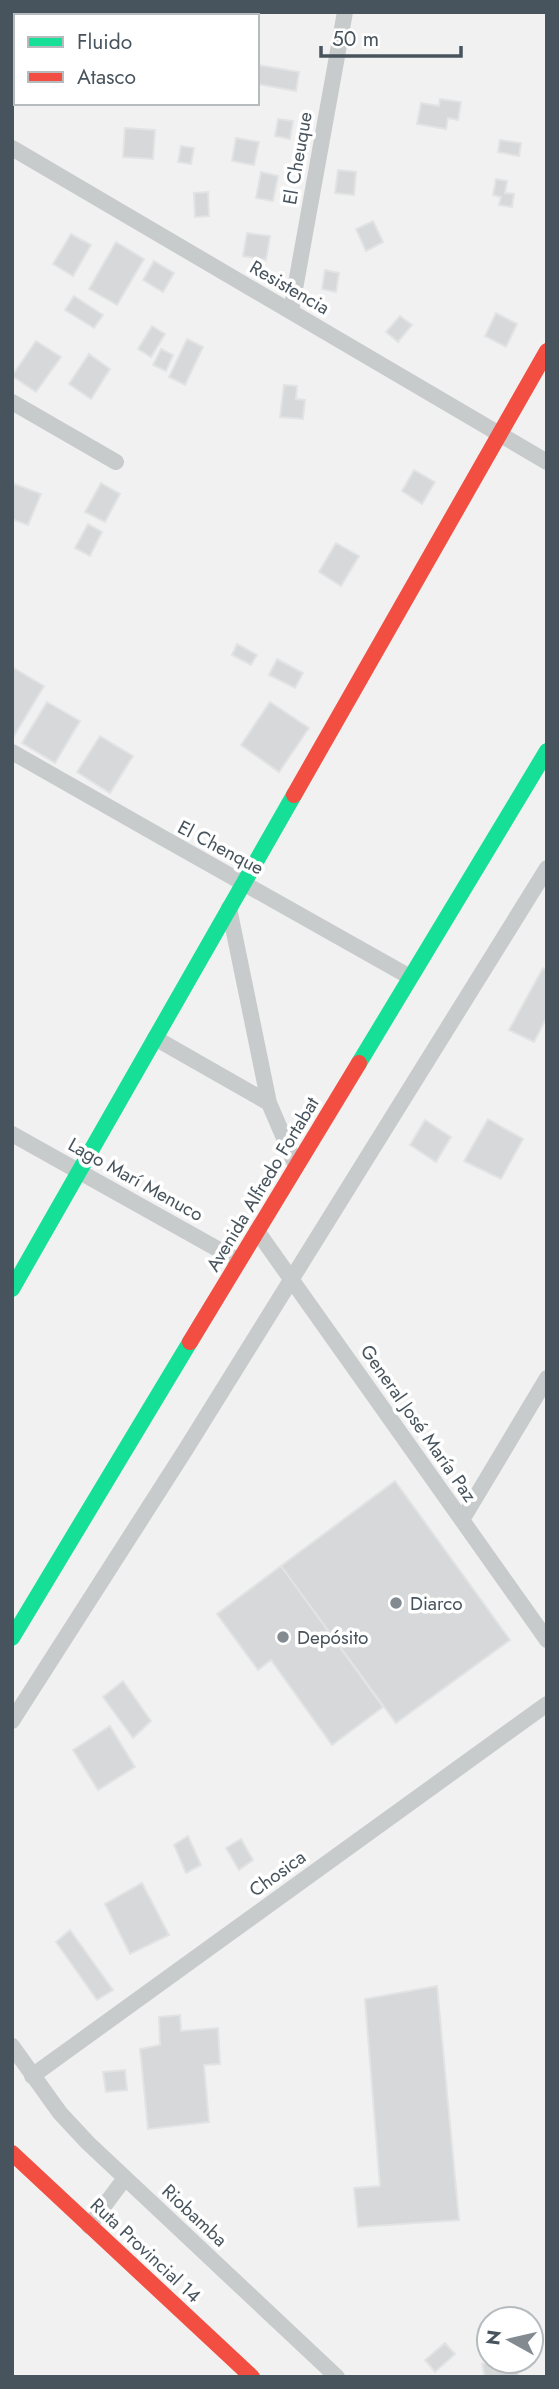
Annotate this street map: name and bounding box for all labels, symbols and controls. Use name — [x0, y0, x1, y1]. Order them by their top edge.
legend — [14, 14, 259, 105]
scale bar — [321, 14, 461, 58]
text: 50 m — [332, 24, 379, 54]
text: Fluido — [77, 27, 132, 57]
text: Atasco — [77, 62, 136, 92]
street label: El Cheuque — [276, 109, 319, 207]
street label: Resistencia — [245, 254, 335, 321]
street label: El Chenque — [173, 813, 269, 881]
street label: Avenida Alfredo Fortabat — [200, 1091, 326, 1277]
street label: Lago Marí Menuco — [63, 1131, 208, 1228]
street label: General José María Paz — [354, 1339, 483, 1508]
place label: Diarco — [410, 1590, 463, 1617]
marker: Diarco — [388, 1595, 404, 1611]
place label: Depósito — [297, 1624, 368, 1651]
marker: Depósito — [275, 1629, 291, 1645]
street label: Chosica — [243, 1844, 311, 1903]
street label: Riobamba — [156, 2178, 233, 2253]
street label: Ruta Provincial 14 — [84, 2192, 207, 2309]
north arrow — [475, 2305, 545, 2375]
text: N — [479, 2328, 508, 2347]

